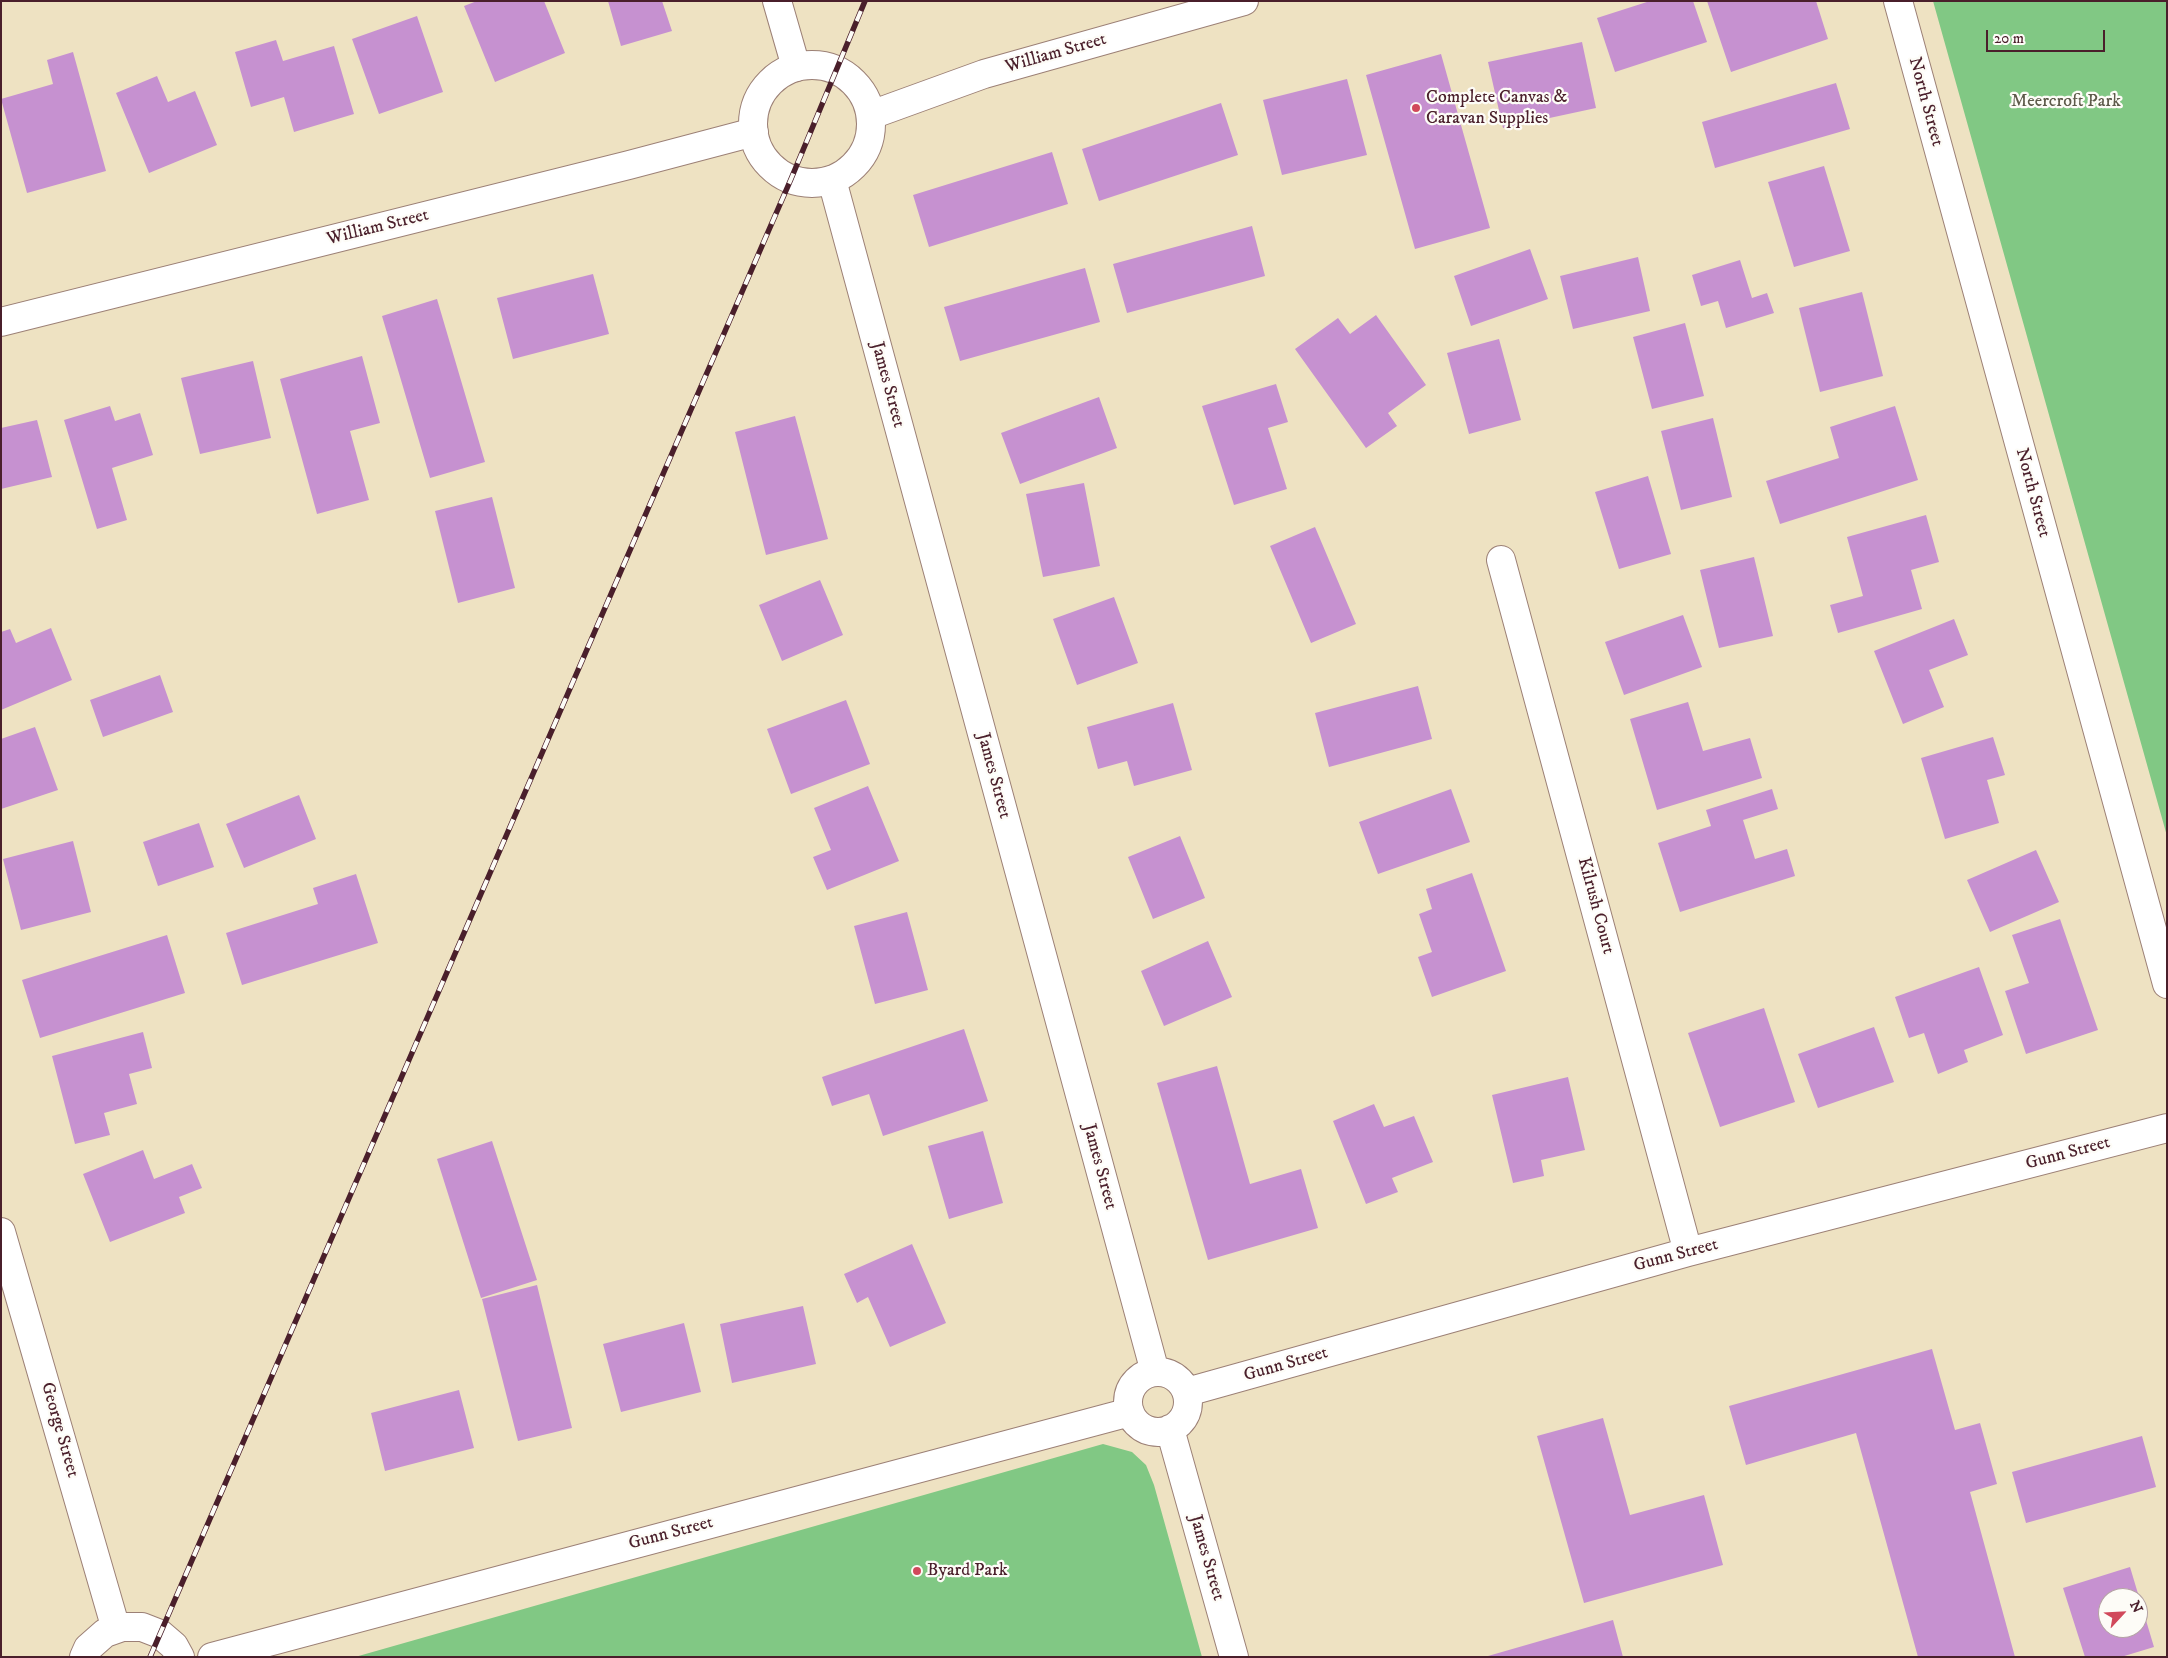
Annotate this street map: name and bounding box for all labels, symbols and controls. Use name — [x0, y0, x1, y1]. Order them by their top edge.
scale bar — [1988, 20, 2107, 52]
street label: William Street — [1003, 29, 1109, 79]
text: 20 m — [1994, 29, 2024, 48]
street label: North Street — [1903, 55, 1947, 149]
place label: Complete Canvas & Caravan Supplies — [1426, 87, 1567, 130]
park label: Meercroft Park — [2011, 91, 2121, 113]
marker: Complete Canvas & Caravan Supplies — [1410, 102, 1422, 114]
street label: William Street — [325, 205, 431, 251]
street label: James Street — [865, 340, 909, 430]
street label: North Street — [2010, 446, 2054, 540]
street label: James Street — [971, 731, 1015, 821]
street label: Kilrush Court — [1572, 855, 1618, 957]
street label: James Street — [1077, 1122, 1121, 1212]
street label: Gunn Street — [2023, 1132, 2113, 1176]
street label: Gunn Street — [1631, 1234, 1721, 1278]
street label: Gunn Street — [1241, 1343, 1331, 1387]
street label: George Street — [35, 1380, 83, 1480]
street label: Gunn Street — [626, 1512, 716, 1556]
street label: James Street — [1184, 1513, 1228, 1603]
place label: Byard Park — [927, 1560, 1008, 1582]
marker: Byard Park — [911, 1565, 923, 1577]
north arrow — [2098, 1588, 2148, 1638]
text: N — [2125, 1598, 2146, 1616]

